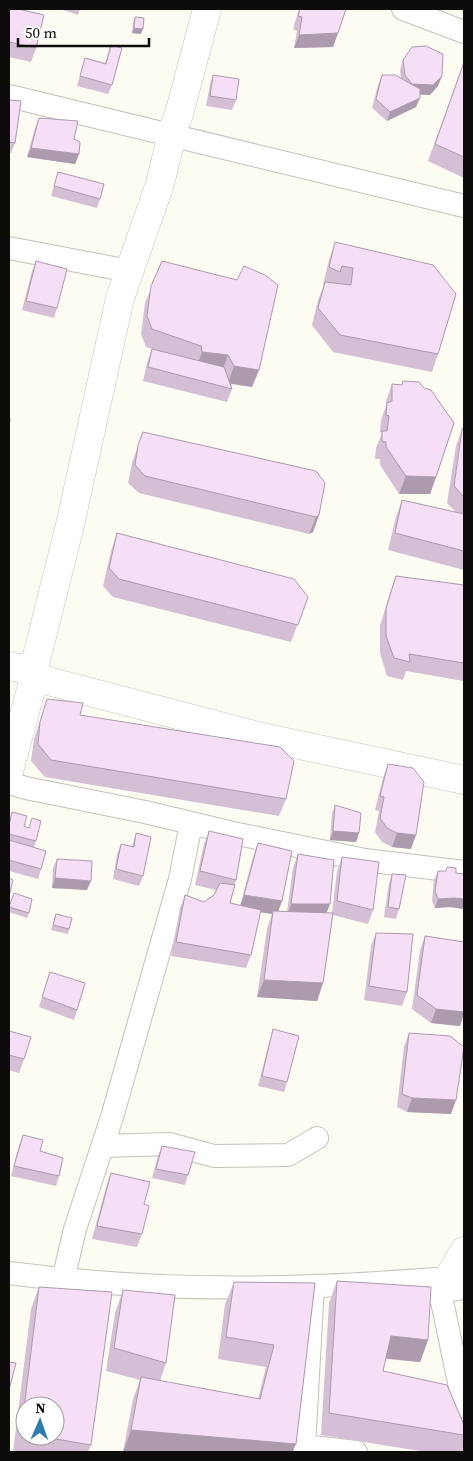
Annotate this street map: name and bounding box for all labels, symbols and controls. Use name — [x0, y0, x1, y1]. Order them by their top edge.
scale bar — [18, 15, 149, 47]
text: 50 m — [25, 22, 57, 43]
north arrow — [15, 1396, 65, 1446]
text: N — [35, 1398, 46, 1418]

